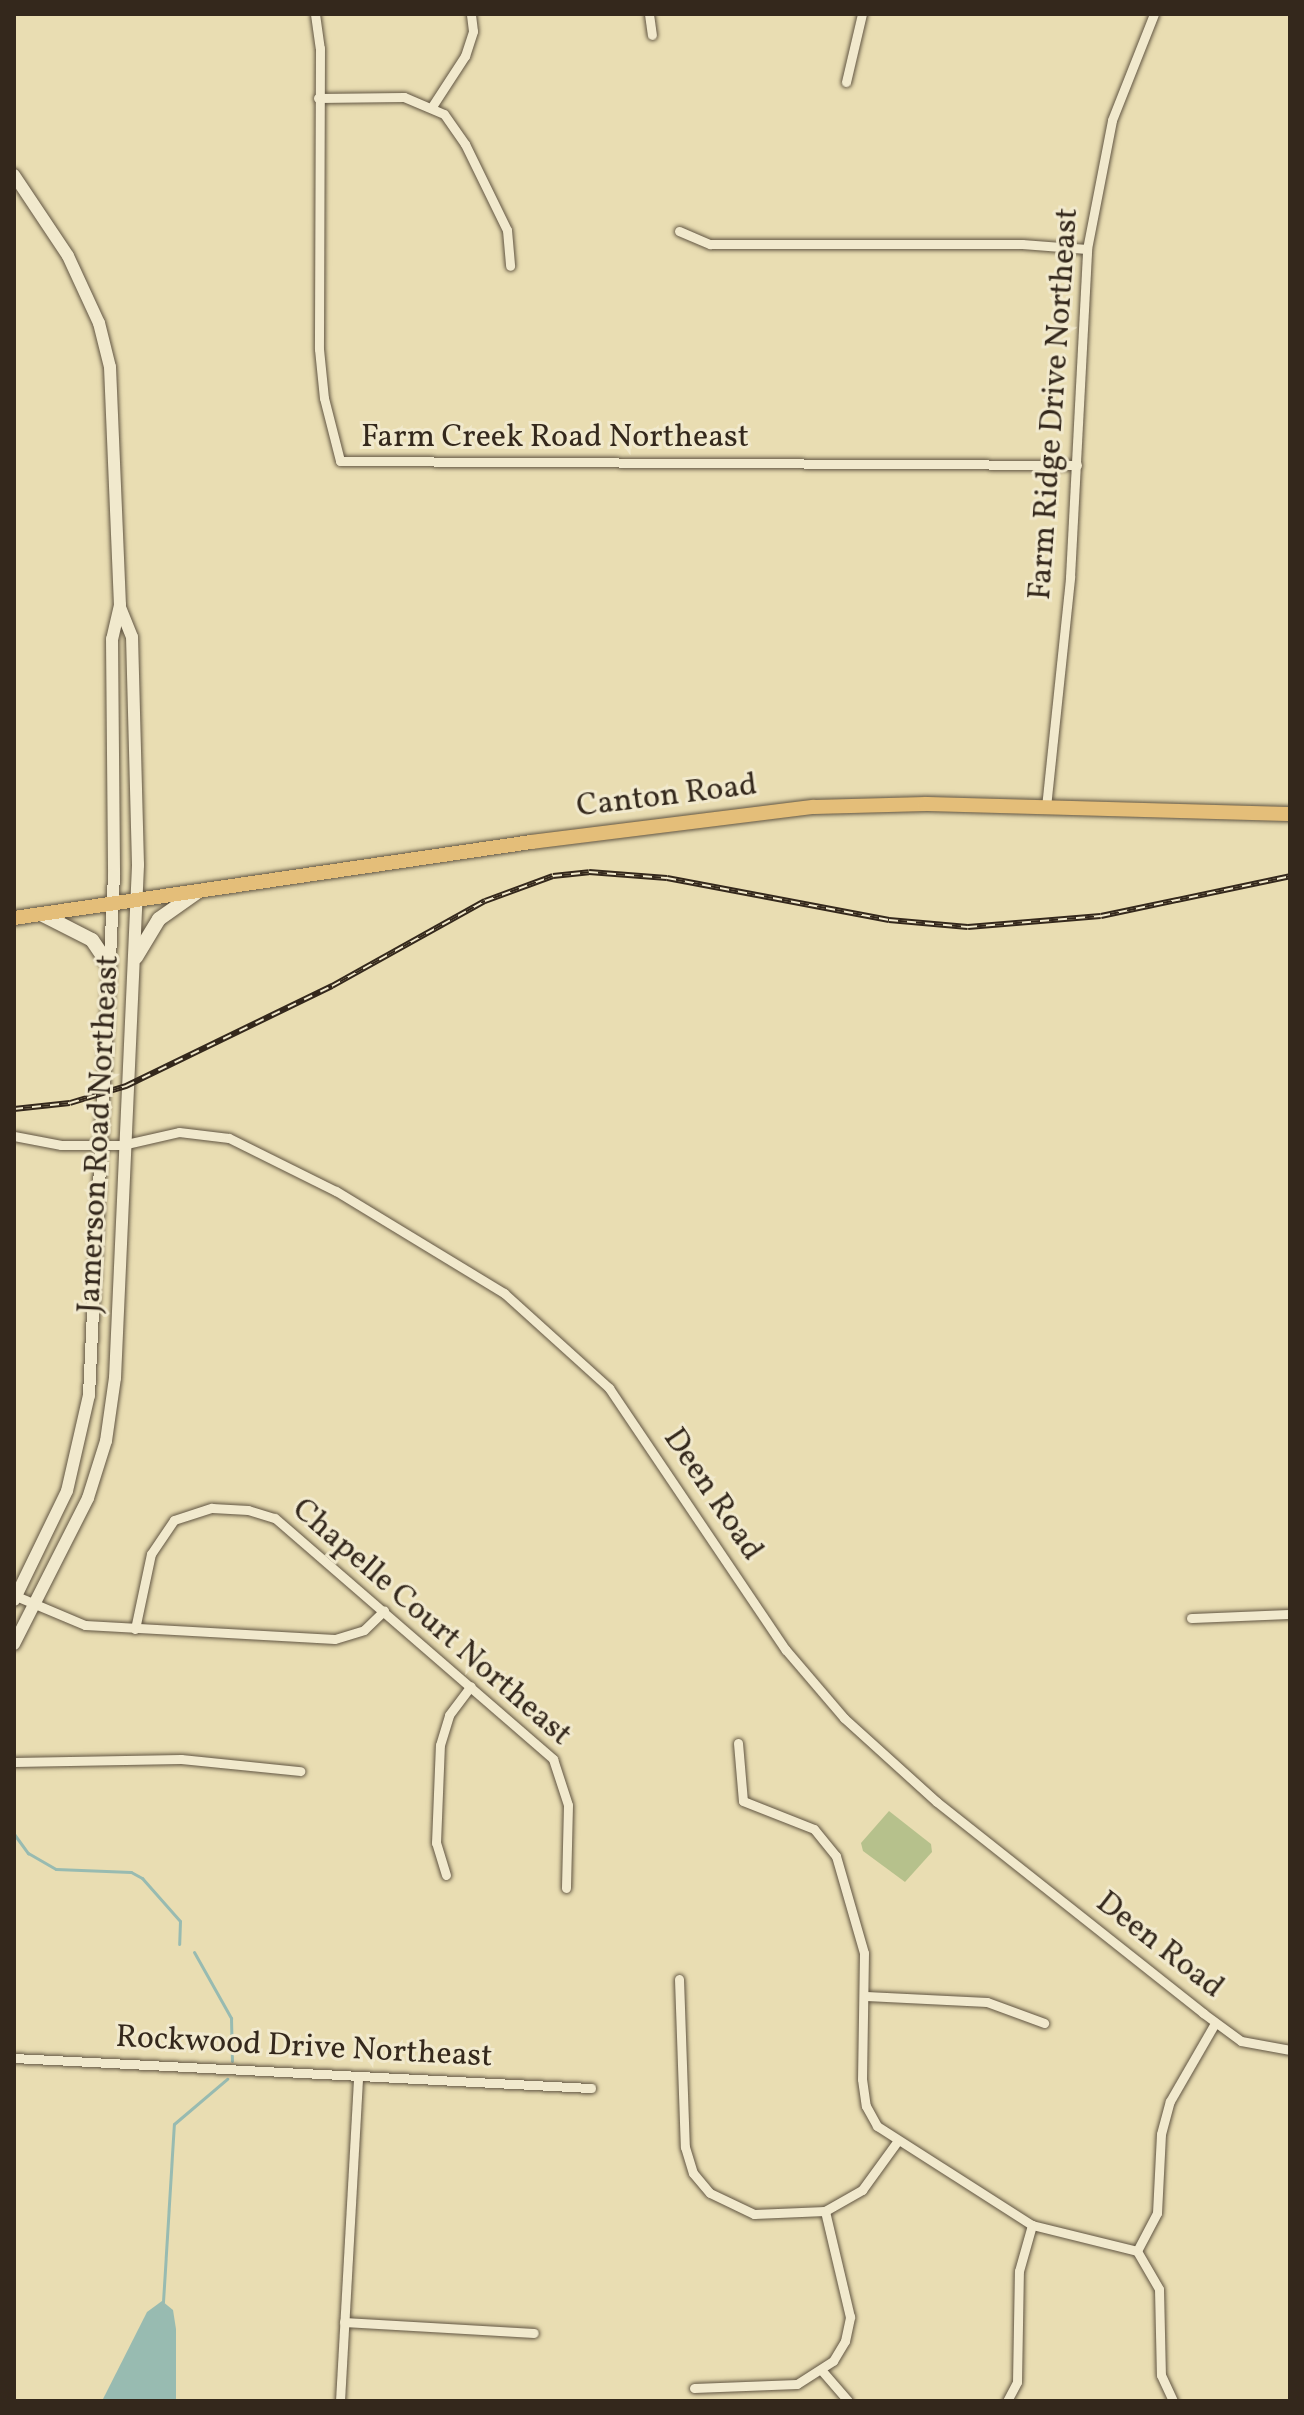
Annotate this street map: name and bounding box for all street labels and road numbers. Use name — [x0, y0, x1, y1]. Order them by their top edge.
street label: Farm Ridge Drive Northeast — [1022, 207, 1088, 601]
street label: Farm Creek Road Northeast — [361, 419, 749, 457]
street label: Canton Road — [575, 767, 759, 827]
street label: Jamerson Road Northeast — [71, 954, 129, 1314]
street label: Deen Road — [654, 1421, 770, 1569]
street label: Chapelle Court Northeast — [283, 1491, 579, 1755]
street label: Deen Road — [1088, 1884, 1230, 2008]
street label: Rockwood Drive Northeast — [115, 2019, 493, 2077]

